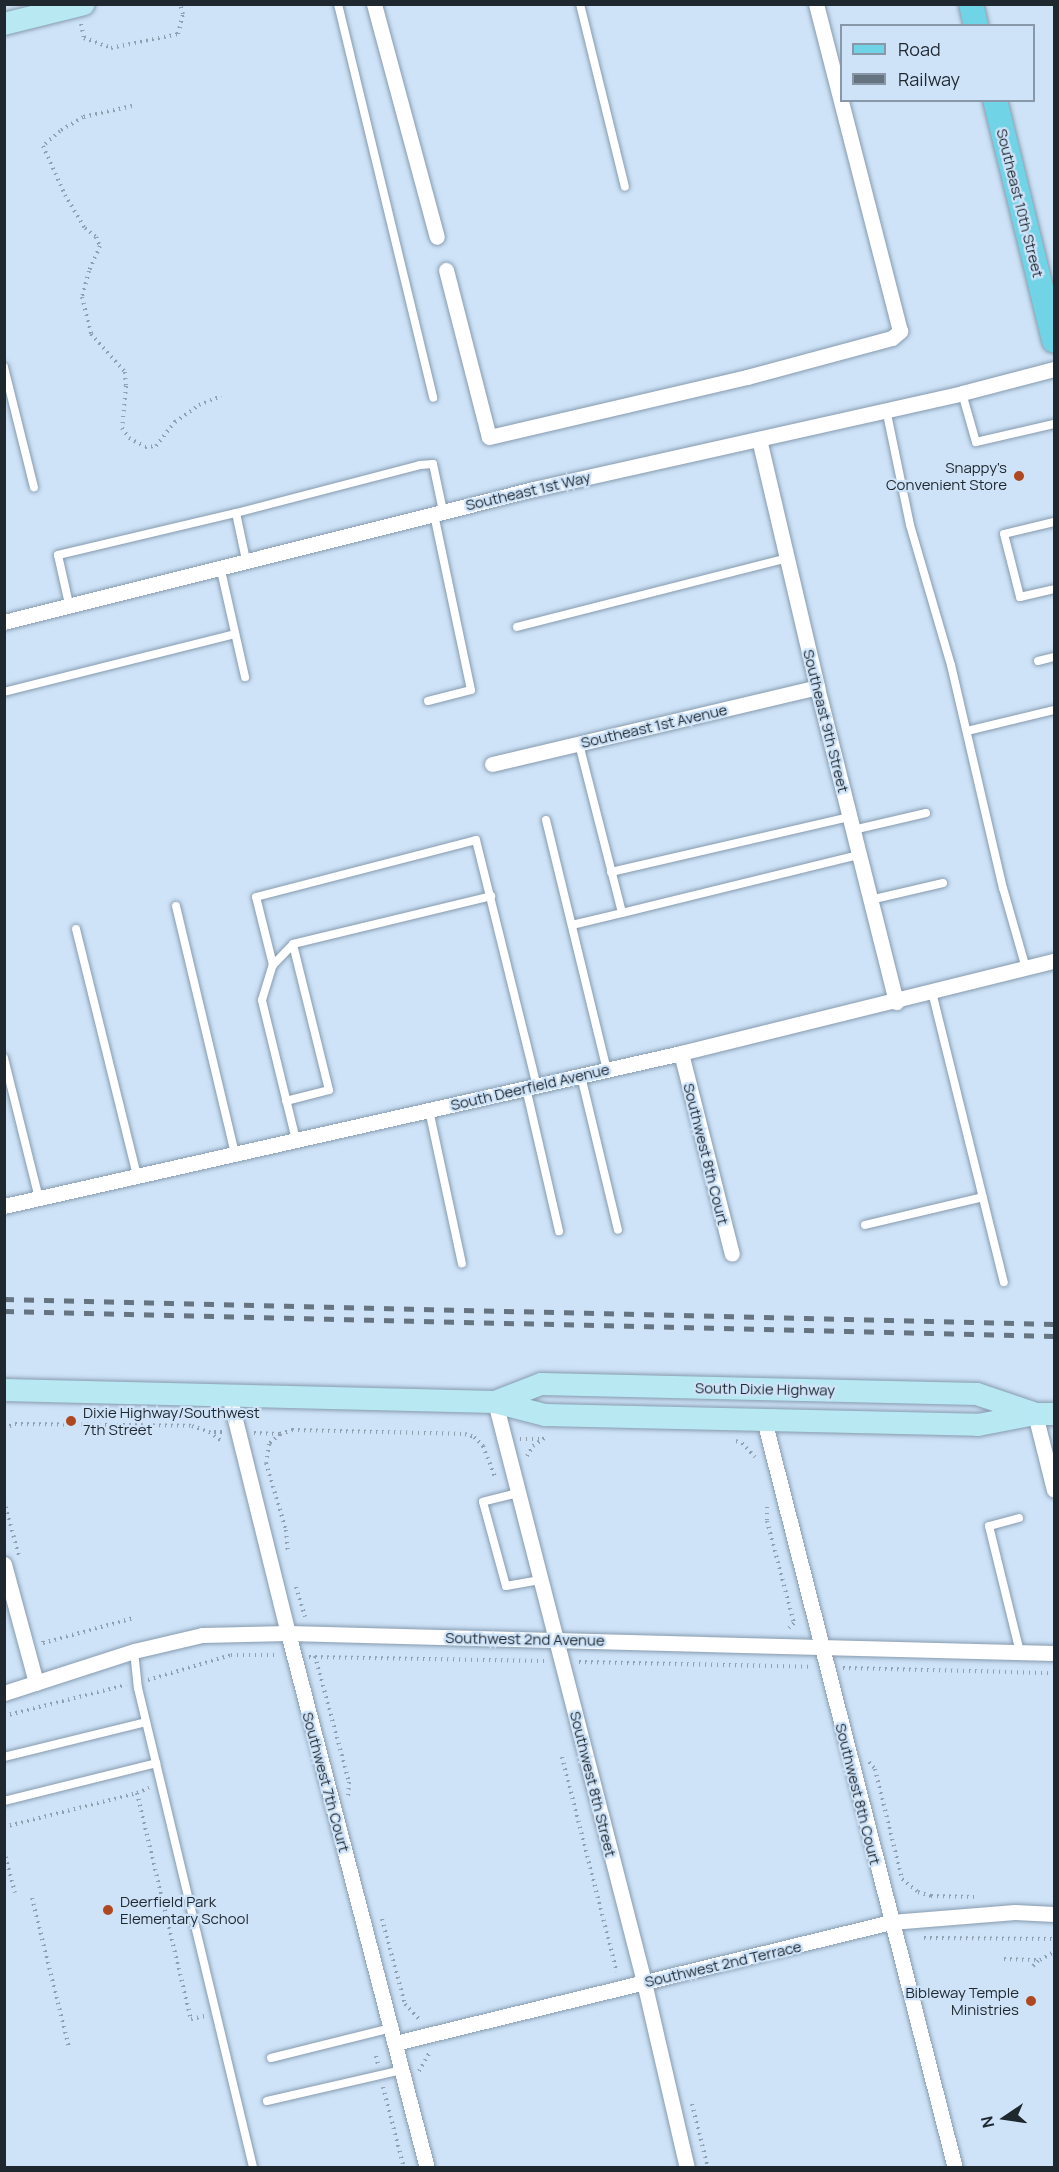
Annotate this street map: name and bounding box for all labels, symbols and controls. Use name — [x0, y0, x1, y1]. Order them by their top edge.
legend — [840, 24, 1035, 102]
text: Road — [898, 37, 941, 61]
text: Railway — [898, 67, 960, 91]
street label: Southeast 10th Street — [993, 127, 1047, 279]
place label: Snappy's Convenient Store — [886, 458, 1007, 493]
street label: Southeast 1st Way — [464, 468, 592, 514]
marker: Snappy's Convenient Store — [1012, 469, 1026, 483]
street label: Southeast 9th Street — [799, 647, 853, 795]
street label: Southeast 1st Avenue — [579, 700, 729, 752]
street label: South Deerfield Avenue — [449, 1060, 611, 1114]
street label: Southwest 8th Court — [680, 1081, 732, 1227]
street label: South Dixie Highway — [695, 1379, 835, 1399]
place label: Dixie Highway/Southwest 7th Street — [83, 1403, 260, 1438]
marker: Dixie Highway/Southwest 7th Street — [64, 1414, 78, 1428]
street label: Southwest 2nd Avenue — [445, 1629, 605, 1649]
street label: Southwest 8th Street — [566, 1709, 620, 1859]
street label: Southwest 7th Court — [299, 1710, 353, 1854]
street label: Southwest 8th Court — [832, 1721, 884, 1867]
place label: Deerfield Park Elementary School — [120, 1892, 249, 1927]
marker: Deerfield Park Elementary School — [101, 1903, 115, 1917]
street label: Southwest 2nd Terrace — [643, 1937, 803, 1991]
place label: Bibleway Temple Ministries — [905, 1983, 1019, 2018]
marker: Bibleway Temple Ministries — [1024, 1994, 1038, 2008]
north arrow — [975, 2088, 1035, 2148]
text: N — [975, 2114, 999, 2130]

